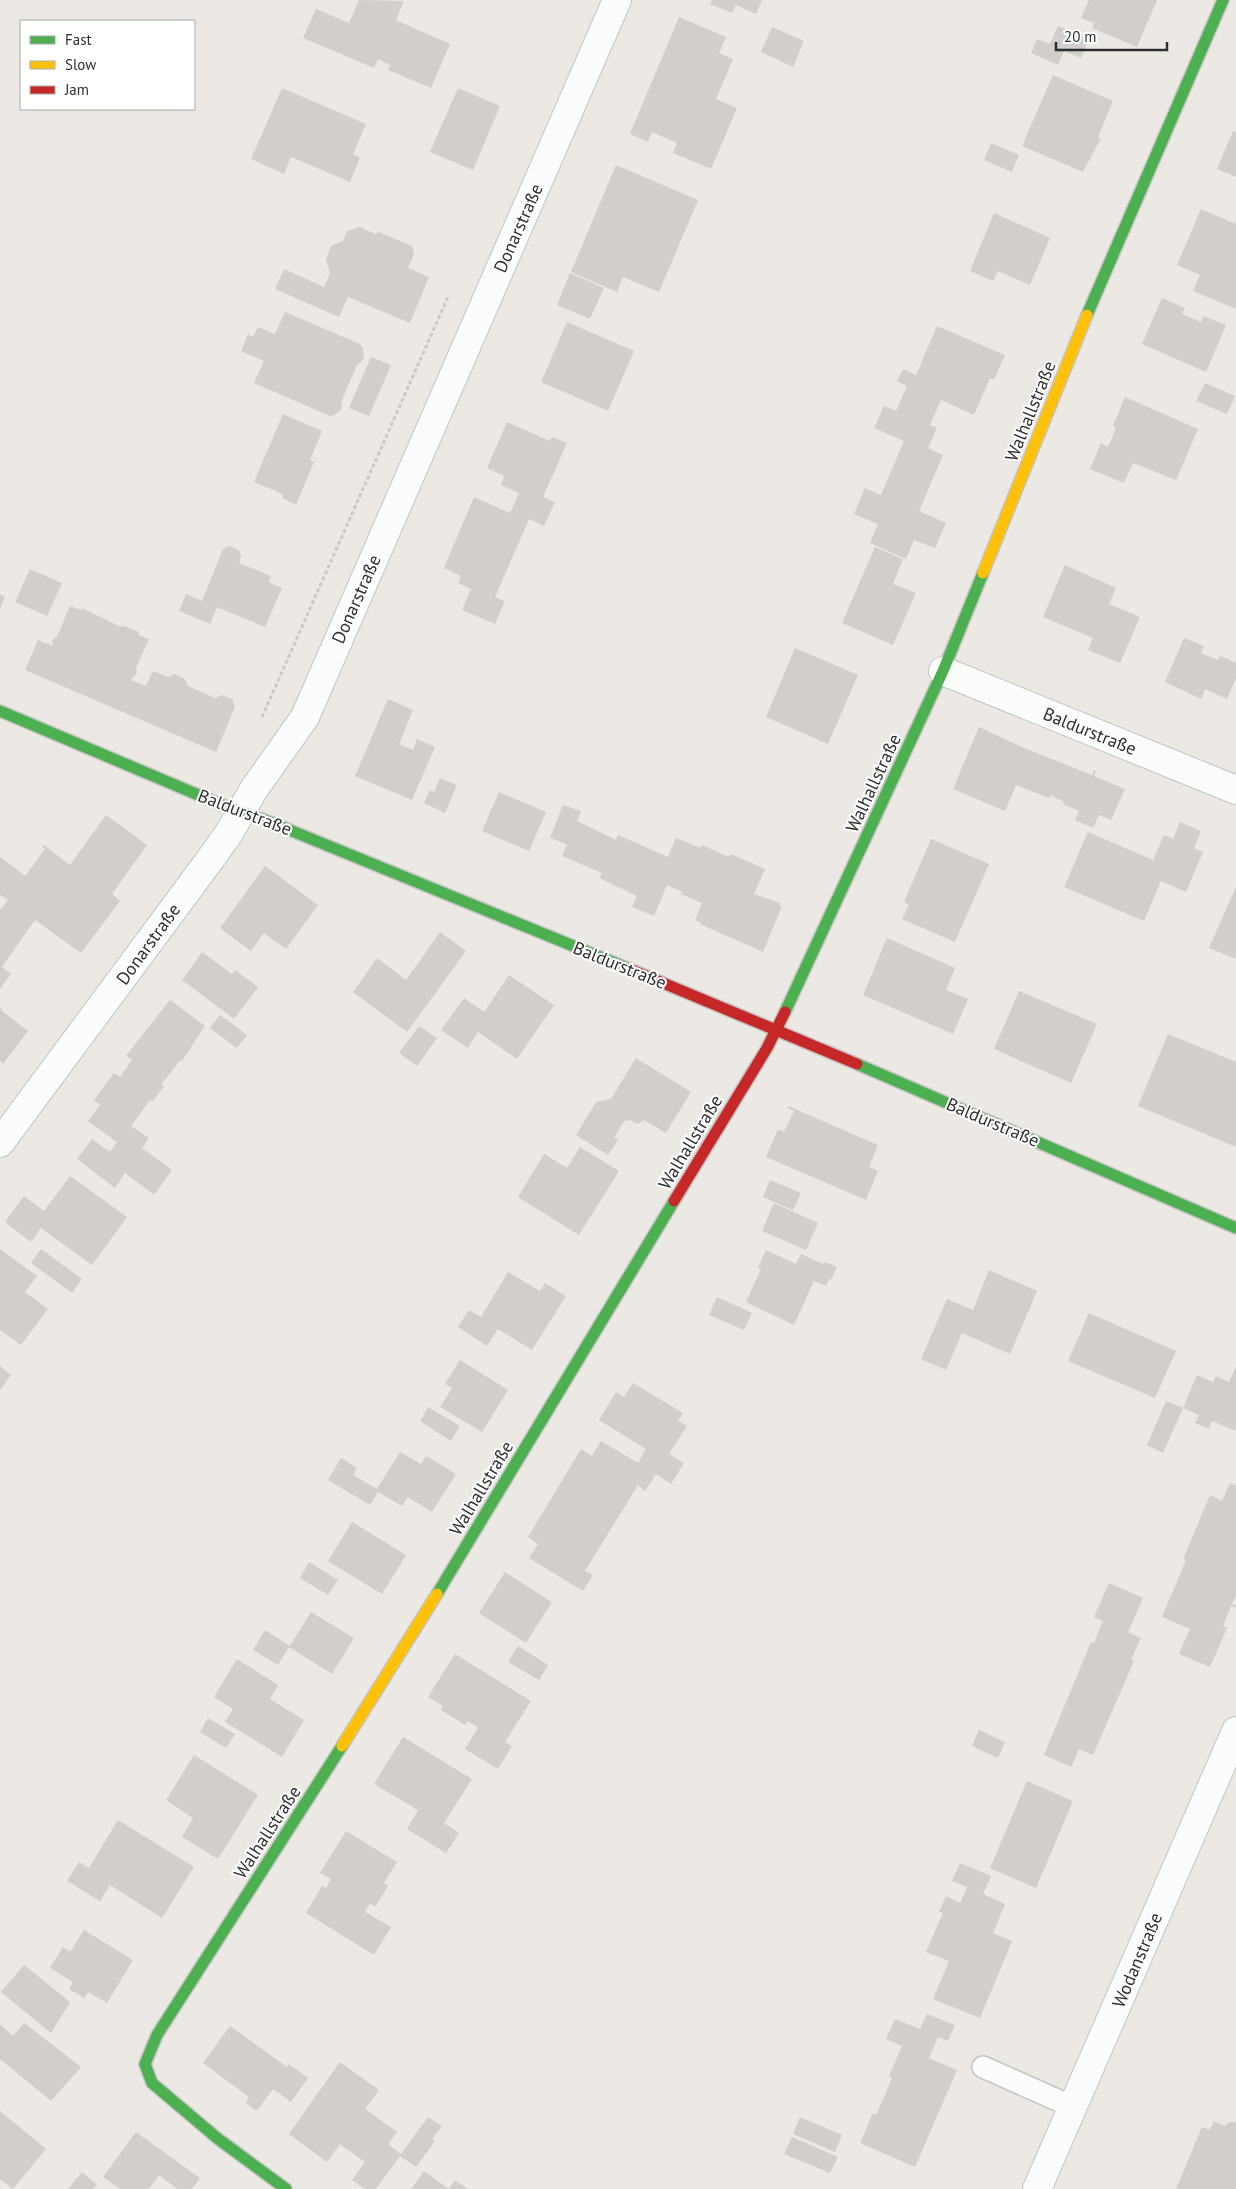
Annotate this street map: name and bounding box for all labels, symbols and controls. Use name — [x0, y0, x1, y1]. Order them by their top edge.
legend — [20, 20, 195, 110]
scale bar — [1056, 20, 1167, 52]
text: 20 m — [1064, 27, 1097, 46]
text: Fast — [65, 30, 92, 49]
text: Slow — [65, 55, 96, 74]
text: Jam — [64, 80, 89, 99]
street label: Donarstraße — [488, 180, 548, 276]
street label: Walhallstraße — [999, 357, 1061, 465]
street label: Donarstraße — [326, 551, 386, 647]
street label: Baldurstraße — [1040, 702, 1140, 760]
street label: Walhallstraße — [840, 730, 906, 836]
street label: Baldurstraße — [195, 784, 295, 840]
street label: Donarstraße — [111, 899, 185, 989]
street label: Baldurstraße — [570, 936, 670, 994]
street label: Walhallstraße — [653, 1091, 727, 1193]
street label: Baldurstraße — [943, 1092, 1043, 1152]
street label: Walhallstraße — [444, 1437, 518, 1539]
street label: Walhallstraße — [228, 1781, 306, 1883]
street label: Wodanstraße — [1107, 1909, 1167, 2011]

